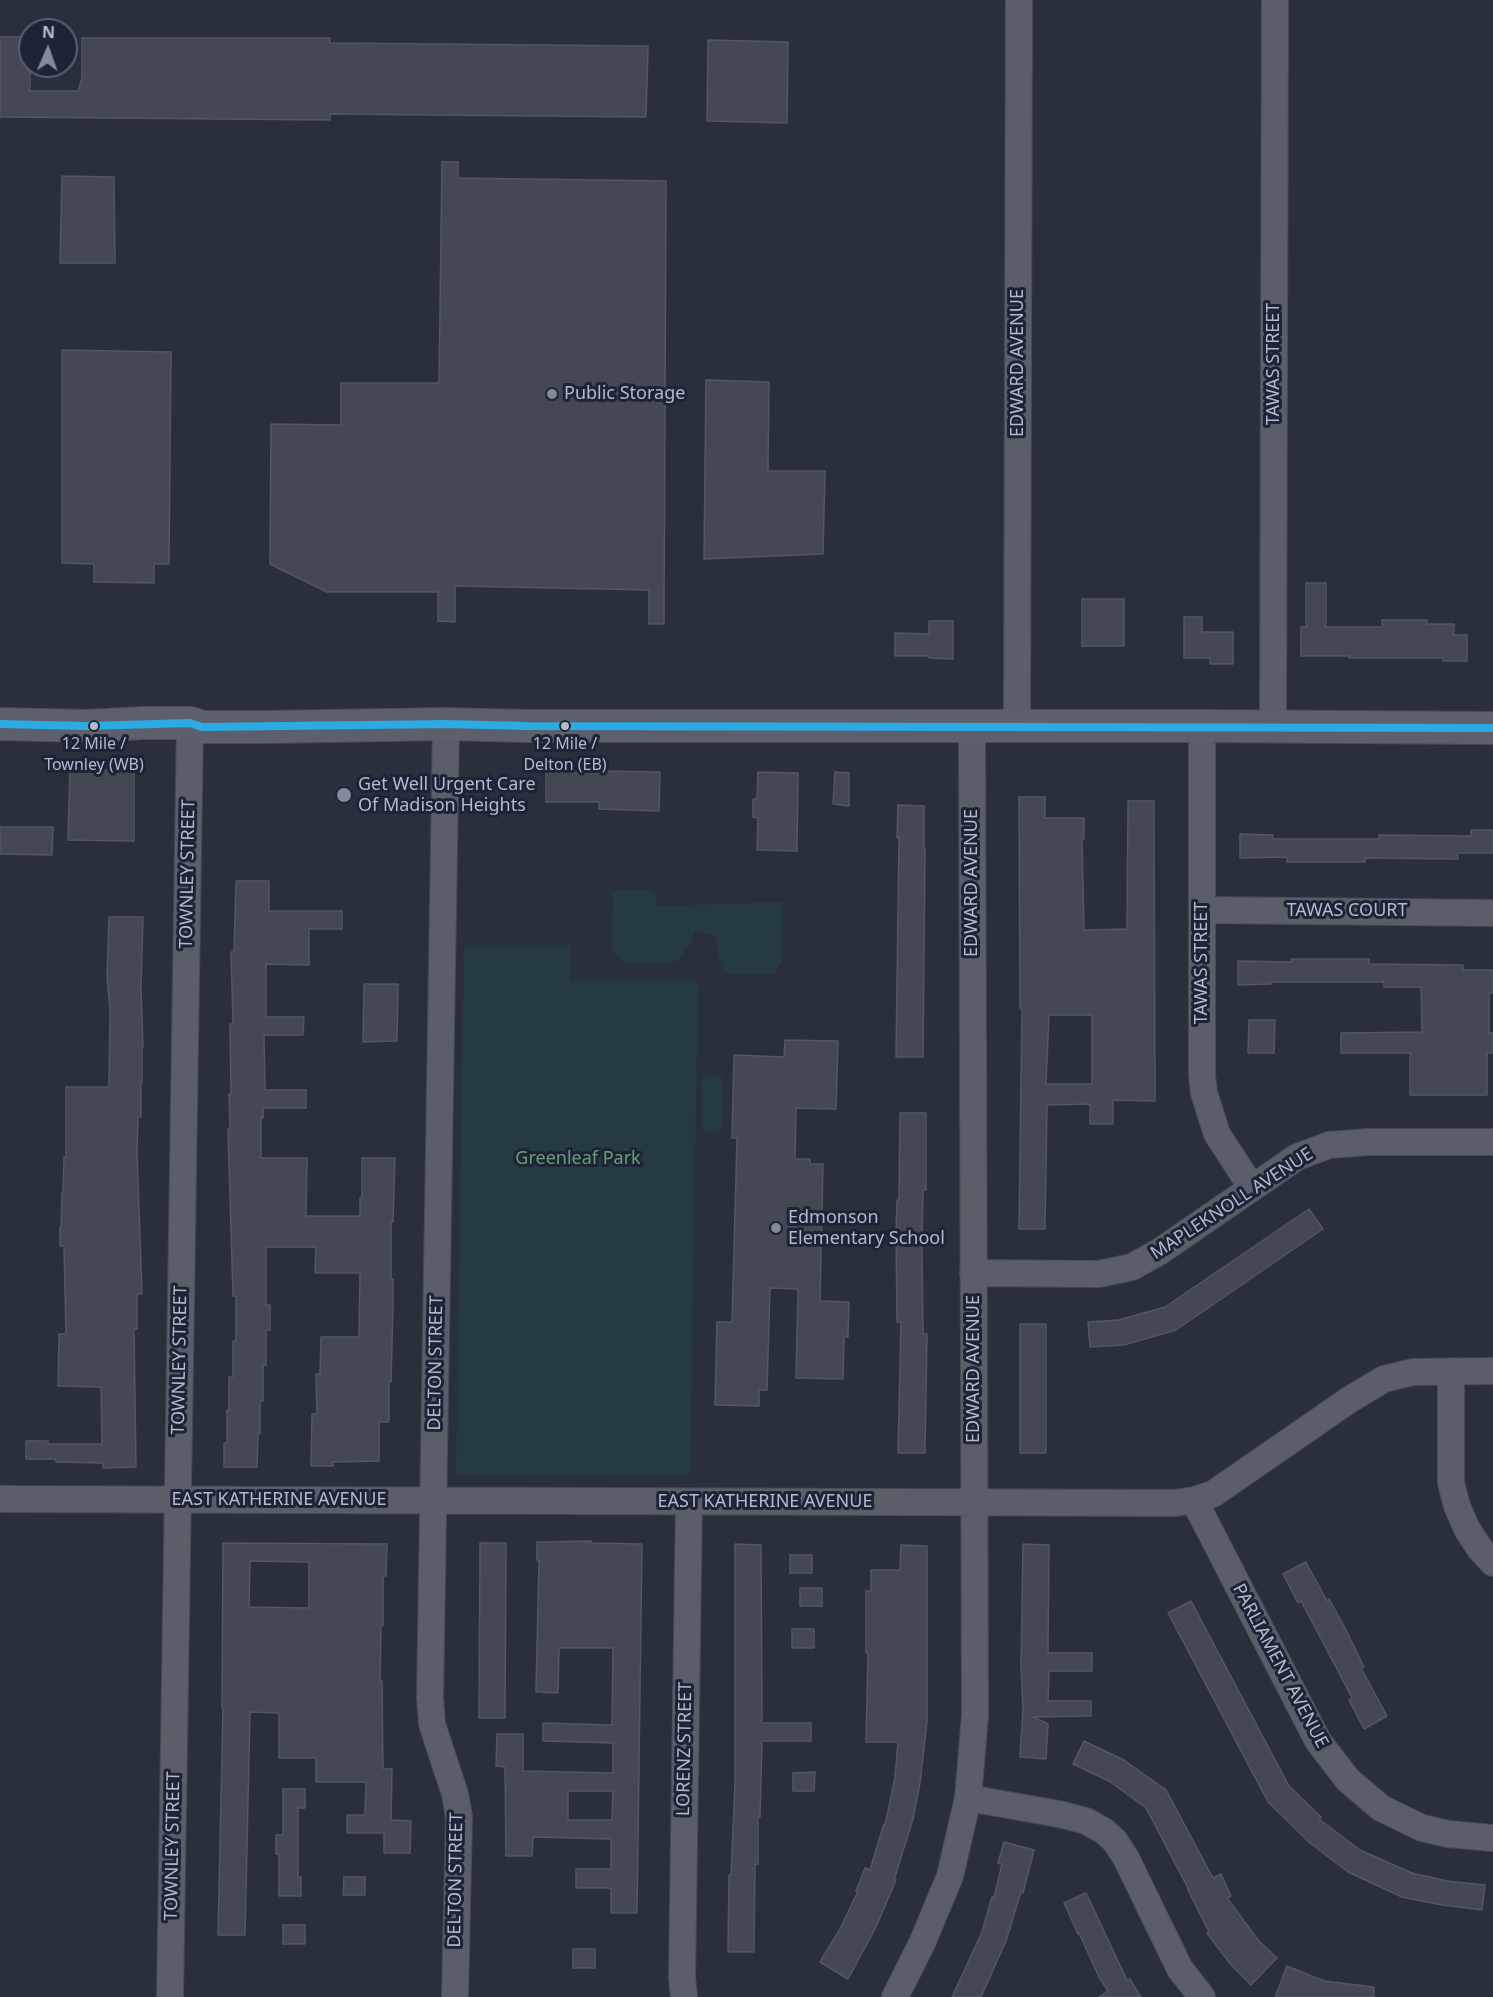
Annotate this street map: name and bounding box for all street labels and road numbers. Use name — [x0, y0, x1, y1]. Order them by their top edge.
street label: EDWARD AVENUE — [1007, 289, 1029, 437]
street label: TAWAS STREET — [1263, 303, 1285, 425]
street label: TOWNLEY STREET — [176, 799, 200, 949]
street label: EDWARD AVENUE — [961, 809, 983, 957]
street label: TAWAS COURT — [1286, 900, 1408, 922]
street label: TAWAS STREET — [1191, 902, 1213, 1024]
street label: MAPLEKNOLL AVENUE — [1147, 1143, 1317, 1265]
street label: TOWNLEY STREET — [168, 1285, 192, 1435]
street label: DELTON STREET — [424, 1295, 448, 1431]
street label: EDWARD AVENUE — [963, 1295, 985, 1443]
street label: EAST KATHERINE AVENUE — [172, 1489, 386, 1511]
street label: EAST KATHERINE AVENUE — [658, 1491, 872, 1513]
street label: PARLIAMENT AVENUE — [1228, 1580, 1332, 1752]
street label: LORENZ STREET — [673, 1682, 697, 1816]
street label: TOWNLEY STREET — [161, 1771, 185, 1921]
street label: DELTON STREET — [444, 1812, 468, 1948]

